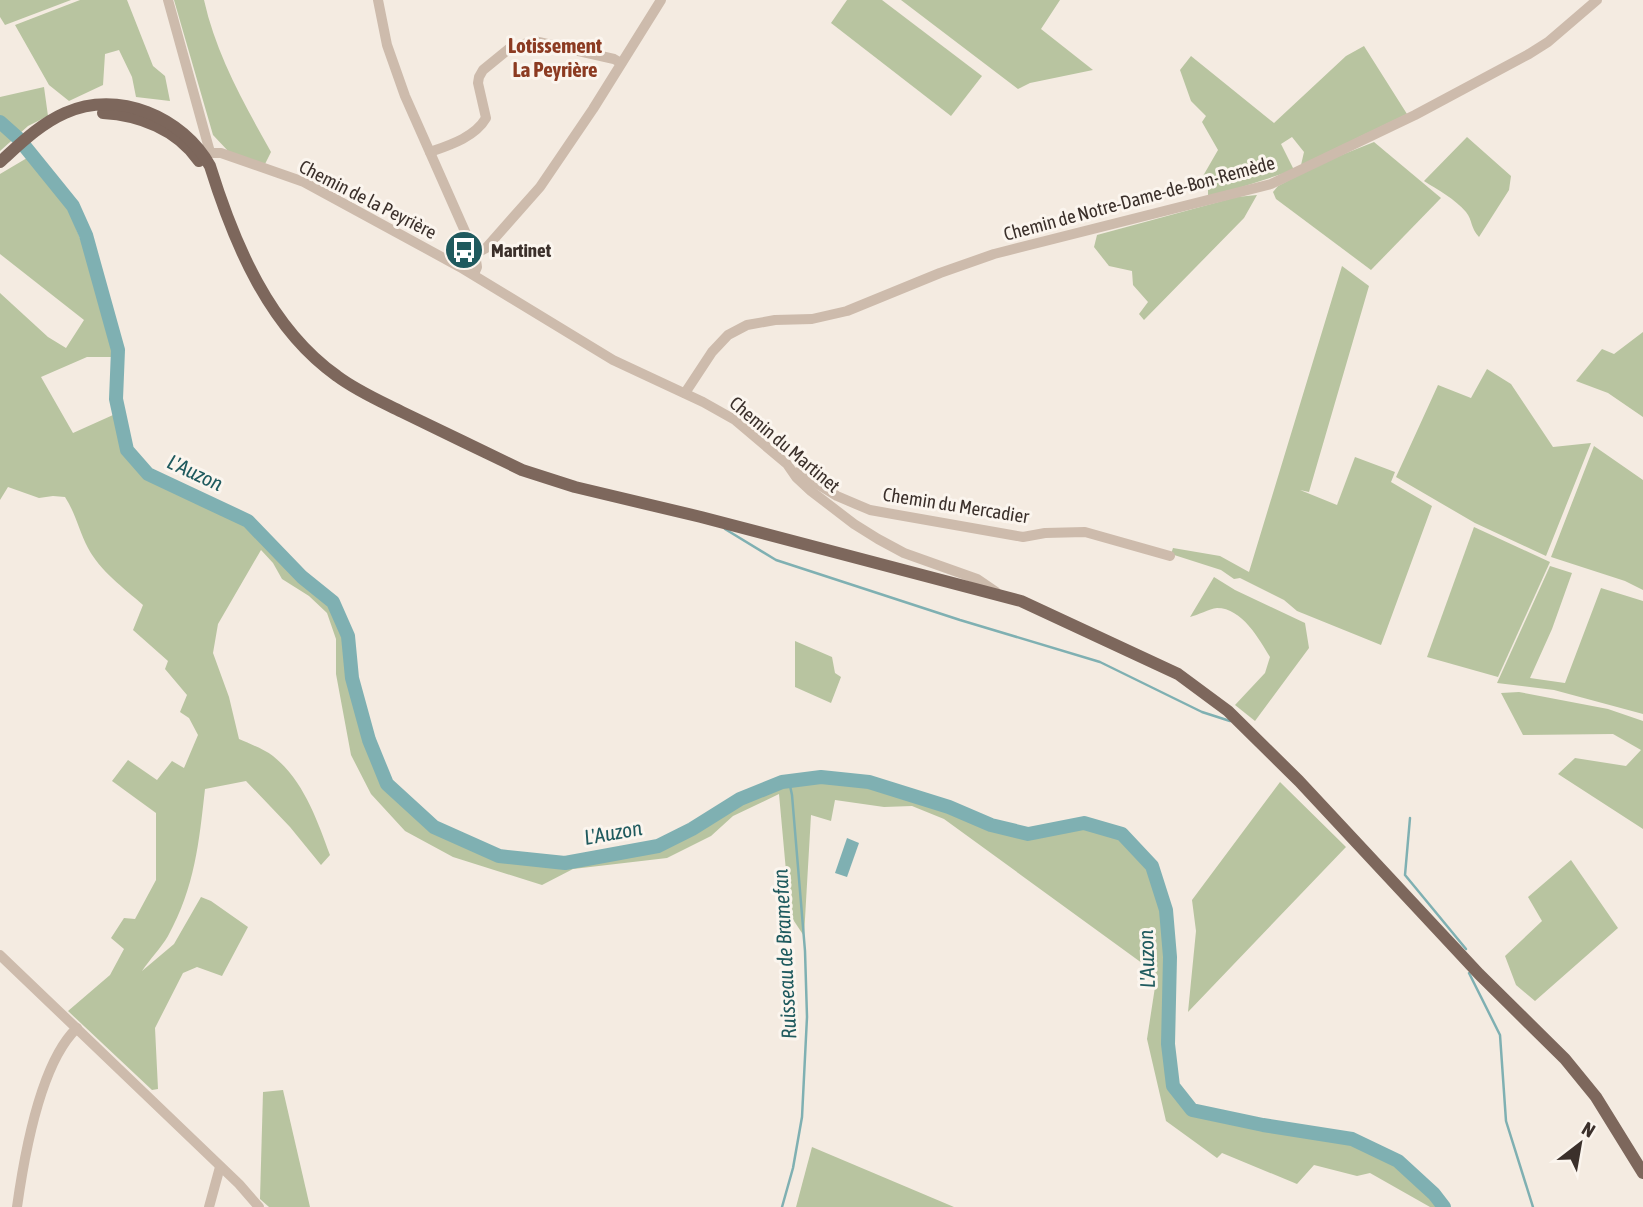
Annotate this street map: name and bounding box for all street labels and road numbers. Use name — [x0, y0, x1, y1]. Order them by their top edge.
street label: Chemin de Notre-Dame-de-Bon-Remède — [1001, 151, 1277, 245]
street label: Chemin de la Peyrière — [296, 155, 440, 243]
street label: Chemin du Martinet — [725, 391, 845, 497]
street label: Chemin du Mercadier — [881, 483, 1031, 527]

